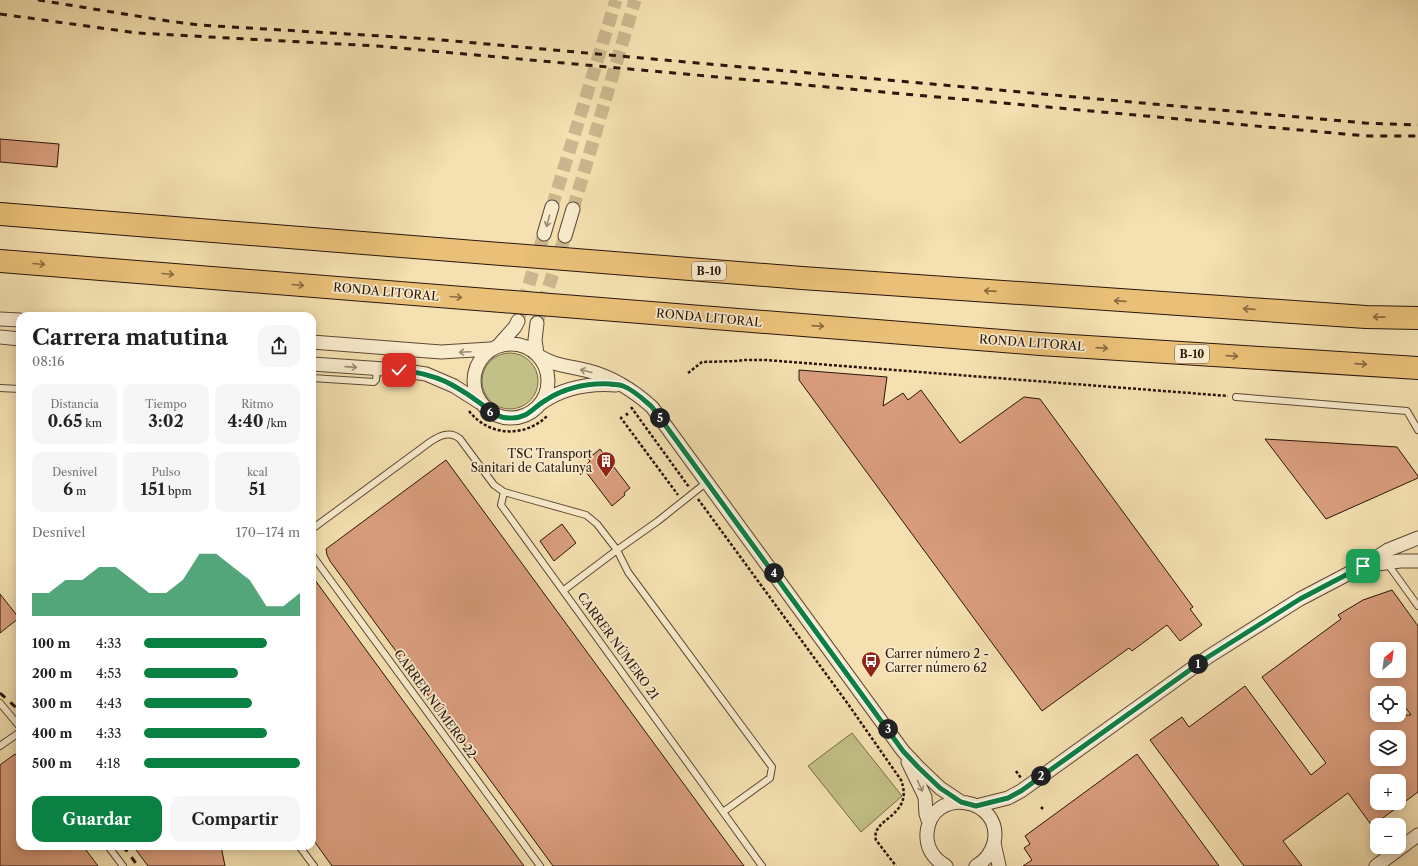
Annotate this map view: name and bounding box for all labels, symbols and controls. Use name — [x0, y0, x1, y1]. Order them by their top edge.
one-way arrow — [544, 214, 551, 227]
one-way arrow — [32, 261, 45, 268]
road number: B-10 — [692, 262, 726, 280]
one-way arrow — [161, 271, 174, 278]
street label: RONDA LITORAL — [333, 279, 440, 304]
one-way arrow — [291, 281, 304, 288]
one-way arrow — [984, 288, 997, 295]
one-way arrow — [449, 294, 462, 301]
one-way arrow — [1114, 297, 1127, 304]
street label: RONDA LITORAL — [656, 305, 763, 330]
one-way arrow — [1243, 306, 1256, 313]
one-way arrow — [1373, 314, 1386, 321]
one-way arrow — [811, 323, 824, 330]
text: Carrera matutina — [32, 324, 228, 351]
button: share — [258, 325, 300, 367]
street label: RONDA LITORAL — [979, 331, 1086, 354]
one-way arrow — [1095, 344, 1108, 352]
road number: B-10 — [1175, 345, 1209, 363]
one-way arrow — [459, 348, 472, 355]
text: 08:16 — [32, 353, 65, 369]
pin — [382, 353, 416, 387]
one-way arrow — [1225, 353, 1238, 360]
icon: check — [388, 359, 410, 381]
one-way arrow — [1354, 361, 1367, 368]
one-way arrow — [344, 363, 357, 370]
one-way arrow — [579, 366, 592, 374]
text: Distancia — [50, 397, 99, 411]
text: Tiempo — [145, 397, 187, 411]
text: Ritmo — [241, 397, 273, 411]
pin: 6 — [480, 402, 500, 422]
text: 6 — [487, 405, 493, 419]
pin: 5 — [650, 408, 670, 428]
text: 0.65 — [47, 411, 82, 431]
text: 3:02 — [148, 411, 184, 431]
text: 4:40 — [228, 411, 264, 431]
text: 5 — [657, 411, 663, 425]
text: km — [82, 416, 102, 430]
text: /km — [264, 416, 287, 430]
place label: TSC Transport Sanitari de Catalunya — [471, 446, 593, 475]
building icon: TSC Transport Sanitari de Catalunya — [595, 450, 617, 478]
text: Desnivel — [52, 465, 97, 479]
text: Pulso — [152, 465, 180, 479]
text: kcal — [247, 465, 268, 479]
text: 6 — [63, 479, 73, 499]
text: 151 — [140, 479, 165, 499]
text: 51 — [249, 479, 266, 499]
text: m — [73, 484, 86, 498]
text: bpm — [165, 484, 192, 498]
text: Desnivel — [32, 524, 85, 540]
text: 170–174 m — [236, 524, 300, 540]
pin — [1346, 549, 1380, 583]
icon: arrive — [1352, 555, 1374, 577]
pin: 4 — [764, 563, 784, 583]
text: 4 — [771, 566, 777, 580]
street label: CARRER NÚMERO 21 — [574, 589, 663, 702]
text: 100 m — [32, 635, 71, 651]
text: 4:33 — [96, 635, 121, 651]
north arrow — [1370, 642, 1406, 678]
map controls — [1370, 642, 1406, 854]
street label: CARRER NÚMERO 22 — [391, 646, 481, 761]
place label: Carrer número 2 - Carrer número 62 — [885, 646, 989, 675]
bus stop icon: Carrer número 2 - Carrer número 62 — [860, 650, 882, 678]
pin: 1 — [1188, 654, 1208, 674]
text: 1 — [1196, 657, 1200, 671]
text: 200 m — [32, 665, 72, 681]
text: 4:53 — [96, 665, 121, 681]
button: locate — [1370, 686, 1406, 722]
text: 300 m — [32, 695, 72, 711]
text: 4:43 — [96, 695, 122, 711]
pin: 3 — [878, 719, 898, 739]
text: 3 — [885, 722, 891, 736]
text: 400 m — [32, 725, 72, 741]
text: 4:33 — [96, 725, 121, 741]
button: layers — [1370, 730, 1406, 766]
text: 500 m — [32, 755, 72, 771]
text: 4:18 — [96, 755, 120, 771]
pin: 2 — [1031, 766, 1051, 786]
text: 2 — [1038, 769, 1044, 783]
button: + — [1370, 774, 1406, 810]
one-way arrow — [917, 780, 924, 792]
button: Guardar — [32, 796, 162, 842]
button: Compartir — [170, 796, 300, 842]
button: − — [1370, 818, 1406, 854]

